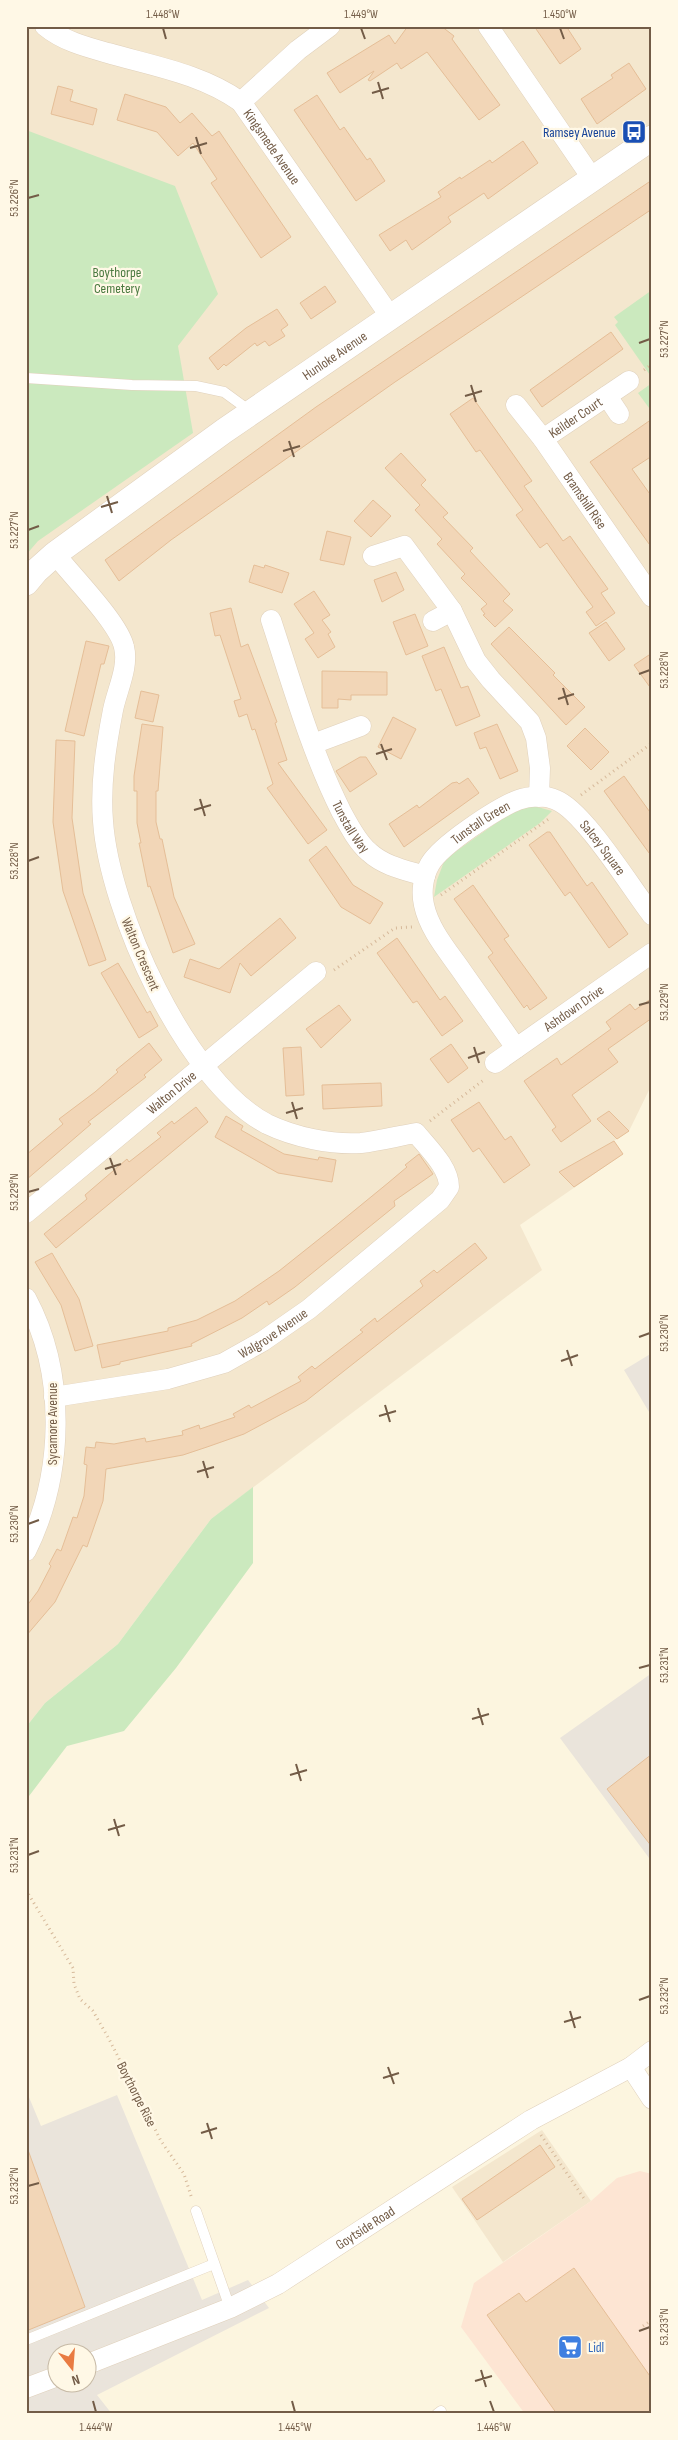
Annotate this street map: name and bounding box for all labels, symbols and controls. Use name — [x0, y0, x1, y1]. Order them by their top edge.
text: 1.448°W — [146, 7, 180, 22]
text: 1.449°W — [344, 7, 378, 22]
text: 1.450°W — [543, 7, 577, 22]
street label: Kingsmede Avenue — [239, 106, 304, 188]
bus stop icon: Ramsey Avenue — [621, 119, 647, 145]
place label: Ramsey Avenue — [543, 124, 616, 141]
text: 53.226°N — [7, 179, 22, 217]
park label: Boythorpe Cemetery — [93, 264, 141, 297]
text: 53.227°N — [657, 320, 672, 358]
street label: Hunloke Avenue — [299, 328, 370, 384]
street label: Keilder Court — [545, 393, 606, 442]
street label: Bramshill Rise — [559, 469, 610, 532]
text: 53.227°N — [7, 511, 22, 549]
text: 53.228°N — [657, 651, 672, 689]
street label: Tunstall Green — [448, 797, 513, 848]
street label: Tunstall Way — [328, 798, 373, 857]
street label: Salcey Square — [576, 817, 629, 879]
text: 53.228°N — [7, 842, 22, 880]
street label: Walton Crescent — [118, 915, 164, 993]
street label: Ashdown Drive — [540, 981, 607, 1036]
text: 53.229°N — [657, 983, 672, 1021]
street label: Walton Drive — [143, 1067, 200, 1118]
text: 53.229°N — [7, 1173, 22, 1211]
street label: Walgrove Avenue — [235, 1305, 311, 1362]
text: 53.230°N — [657, 1314, 672, 1352]
street label: Sycamore Avenue — [44, 1383, 61, 1465]
text: 53.230°N — [7, 1505, 22, 1543]
text: 53.231°N — [657, 1647, 672, 1683]
text: 53.231°N — [7, 1837, 22, 1873]
text: 53.232°N — [657, 1977, 672, 2015]
street label: Boythorpe Rise — [113, 2059, 160, 2130]
text: 53.232°N — [7, 2167, 22, 2205]
street label: Goytside Road — [332, 2203, 398, 2253]
text: 53.233°N — [657, 2308, 672, 2346]
supermarket icon: Lidl — [557, 2334, 583, 2360]
place label: Lidl — [588, 2339, 604, 2356]
north arrow — [48, 2342, 98, 2392]
text: N — [70, 2371, 82, 2389]
text: 1.444°W — [80, 2420, 113, 2435]
text: 1.445°W — [278, 2420, 312, 2435]
text: 1.446°W — [477, 2420, 511, 2435]

